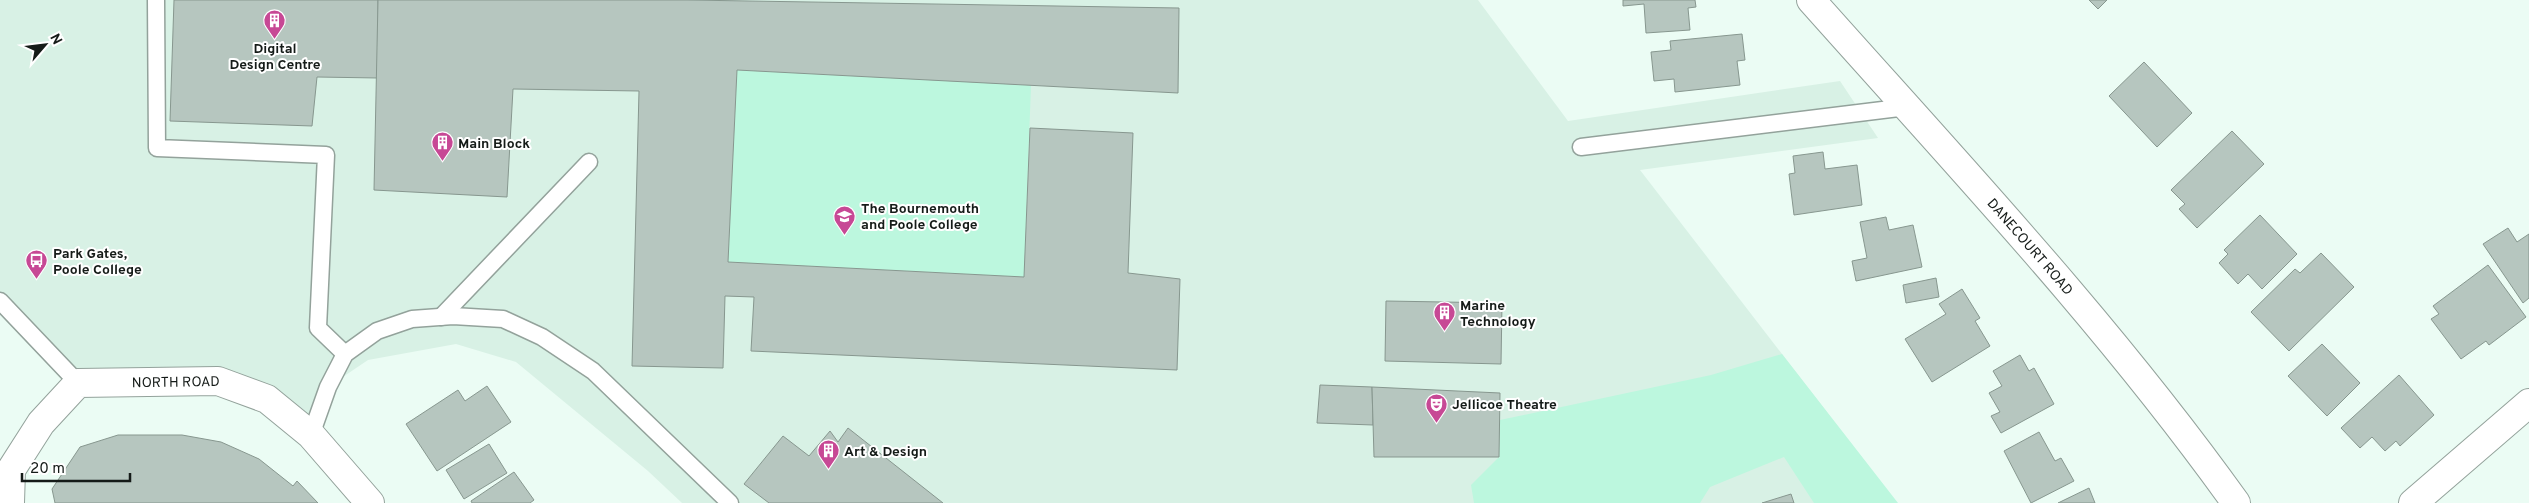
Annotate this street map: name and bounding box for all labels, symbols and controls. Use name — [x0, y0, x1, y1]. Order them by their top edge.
building icon: Digital Design Centre — [263, 8, 287, 39]
north arrow — [20, 20, 70, 70]
text: N — [45, 31, 65, 48]
place label: Digital Design Centre — [229, 41, 321, 74]
building icon: Main Block — [430, 131, 454, 162]
place label: Main Block — [458, 136, 530, 153]
street label: DANECOURT ROAD — [1983, 196, 2076, 299]
place label: The Bournemouth and Poole College — [861, 201, 979, 234]
school or university icon: The Bournemouth and Poole College — [833, 204, 857, 235]
place label: Park Gates, Poole College — [53, 246, 142, 279]
bus stop icon: Park Gates, Poole College — [25, 249, 49, 280]
place label: Marine Technology — [1460, 298, 1536, 331]
building icon: Marine Technology — [1432, 301, 1456, 332]
street label: NORTH ROAD — [132, 374, 220, 392]
theatre icon: Jellicoe Theatre — [1424, 392, 1448, 423]
place label: Jellicoe Theatre — [1452, 397, 1557, 414]
building icon: Art & Design — [816, 439, 840, 470]
place label: Art & Design — [844, 444, 927, 461]
scale bar — [22, 450, 130, 482]
text: 20 m — [30, 460, 65, 479]

